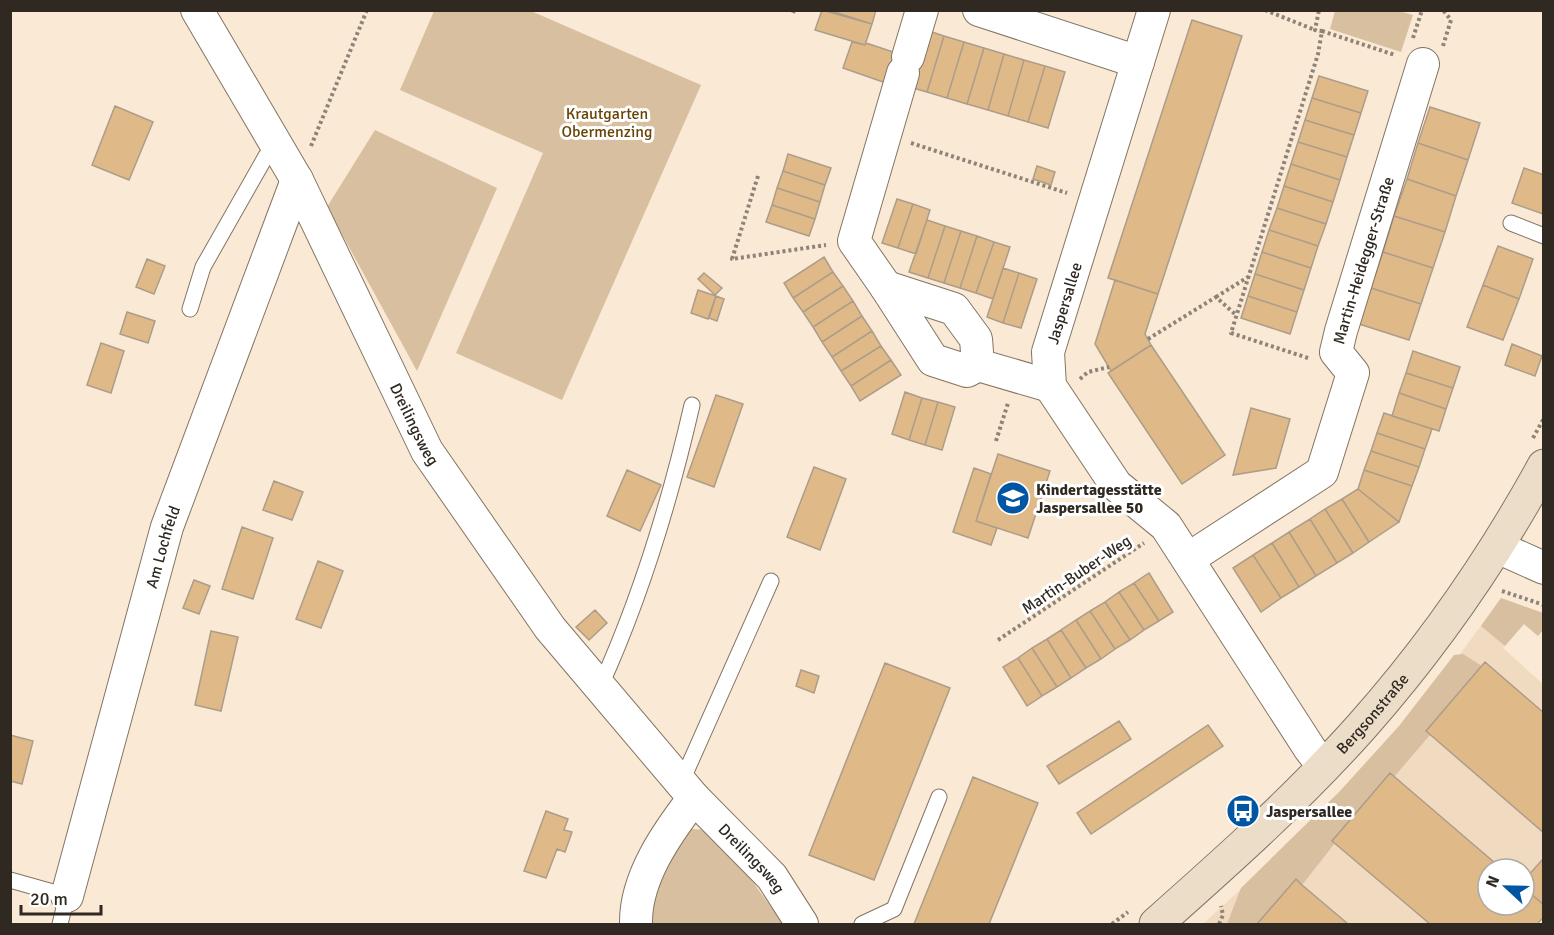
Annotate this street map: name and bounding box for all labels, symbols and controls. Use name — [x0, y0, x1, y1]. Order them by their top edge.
park label: Krautgarten Obermenzing — [561, 104, 653, 142]
street label: Martin-Heidegger-Straße — [1329, 174, 1399, 346]
street label: Jaspersallee — [1043, 260, 1087, 347]
street label: Dreilingsweg — [385, 380, 443, 469]
school or university icon: Kindertagesstätte Jaspersallee 50 — [995, 480, 1031, 516]
place label: Kindertagesstätte Jaspersallee 50 — [1036, 480, 1162, 518]
street label: Am Lochfeld — [142, 503, 185, 590]
street label: Martin-Buber-Weg — [1018, 531, 1135, 619]
street label: Bergsonstraße — [1332, 670, 1413, 759]
bus stop icon: Jaspersallee — [1225, 793, 1261, 829]
place label: Jaspersallee — [1266, 802, 1352, 822]
street label: Dreilingsweg — [714, 820, 789, 898]
north arrow — [1476, 857, 1536, 917]
text: N — [1482, 873, 1504, 891]
scale bar — [21, 878, 100, 916]
text: 20 m — [30, 888, 68, 910]

